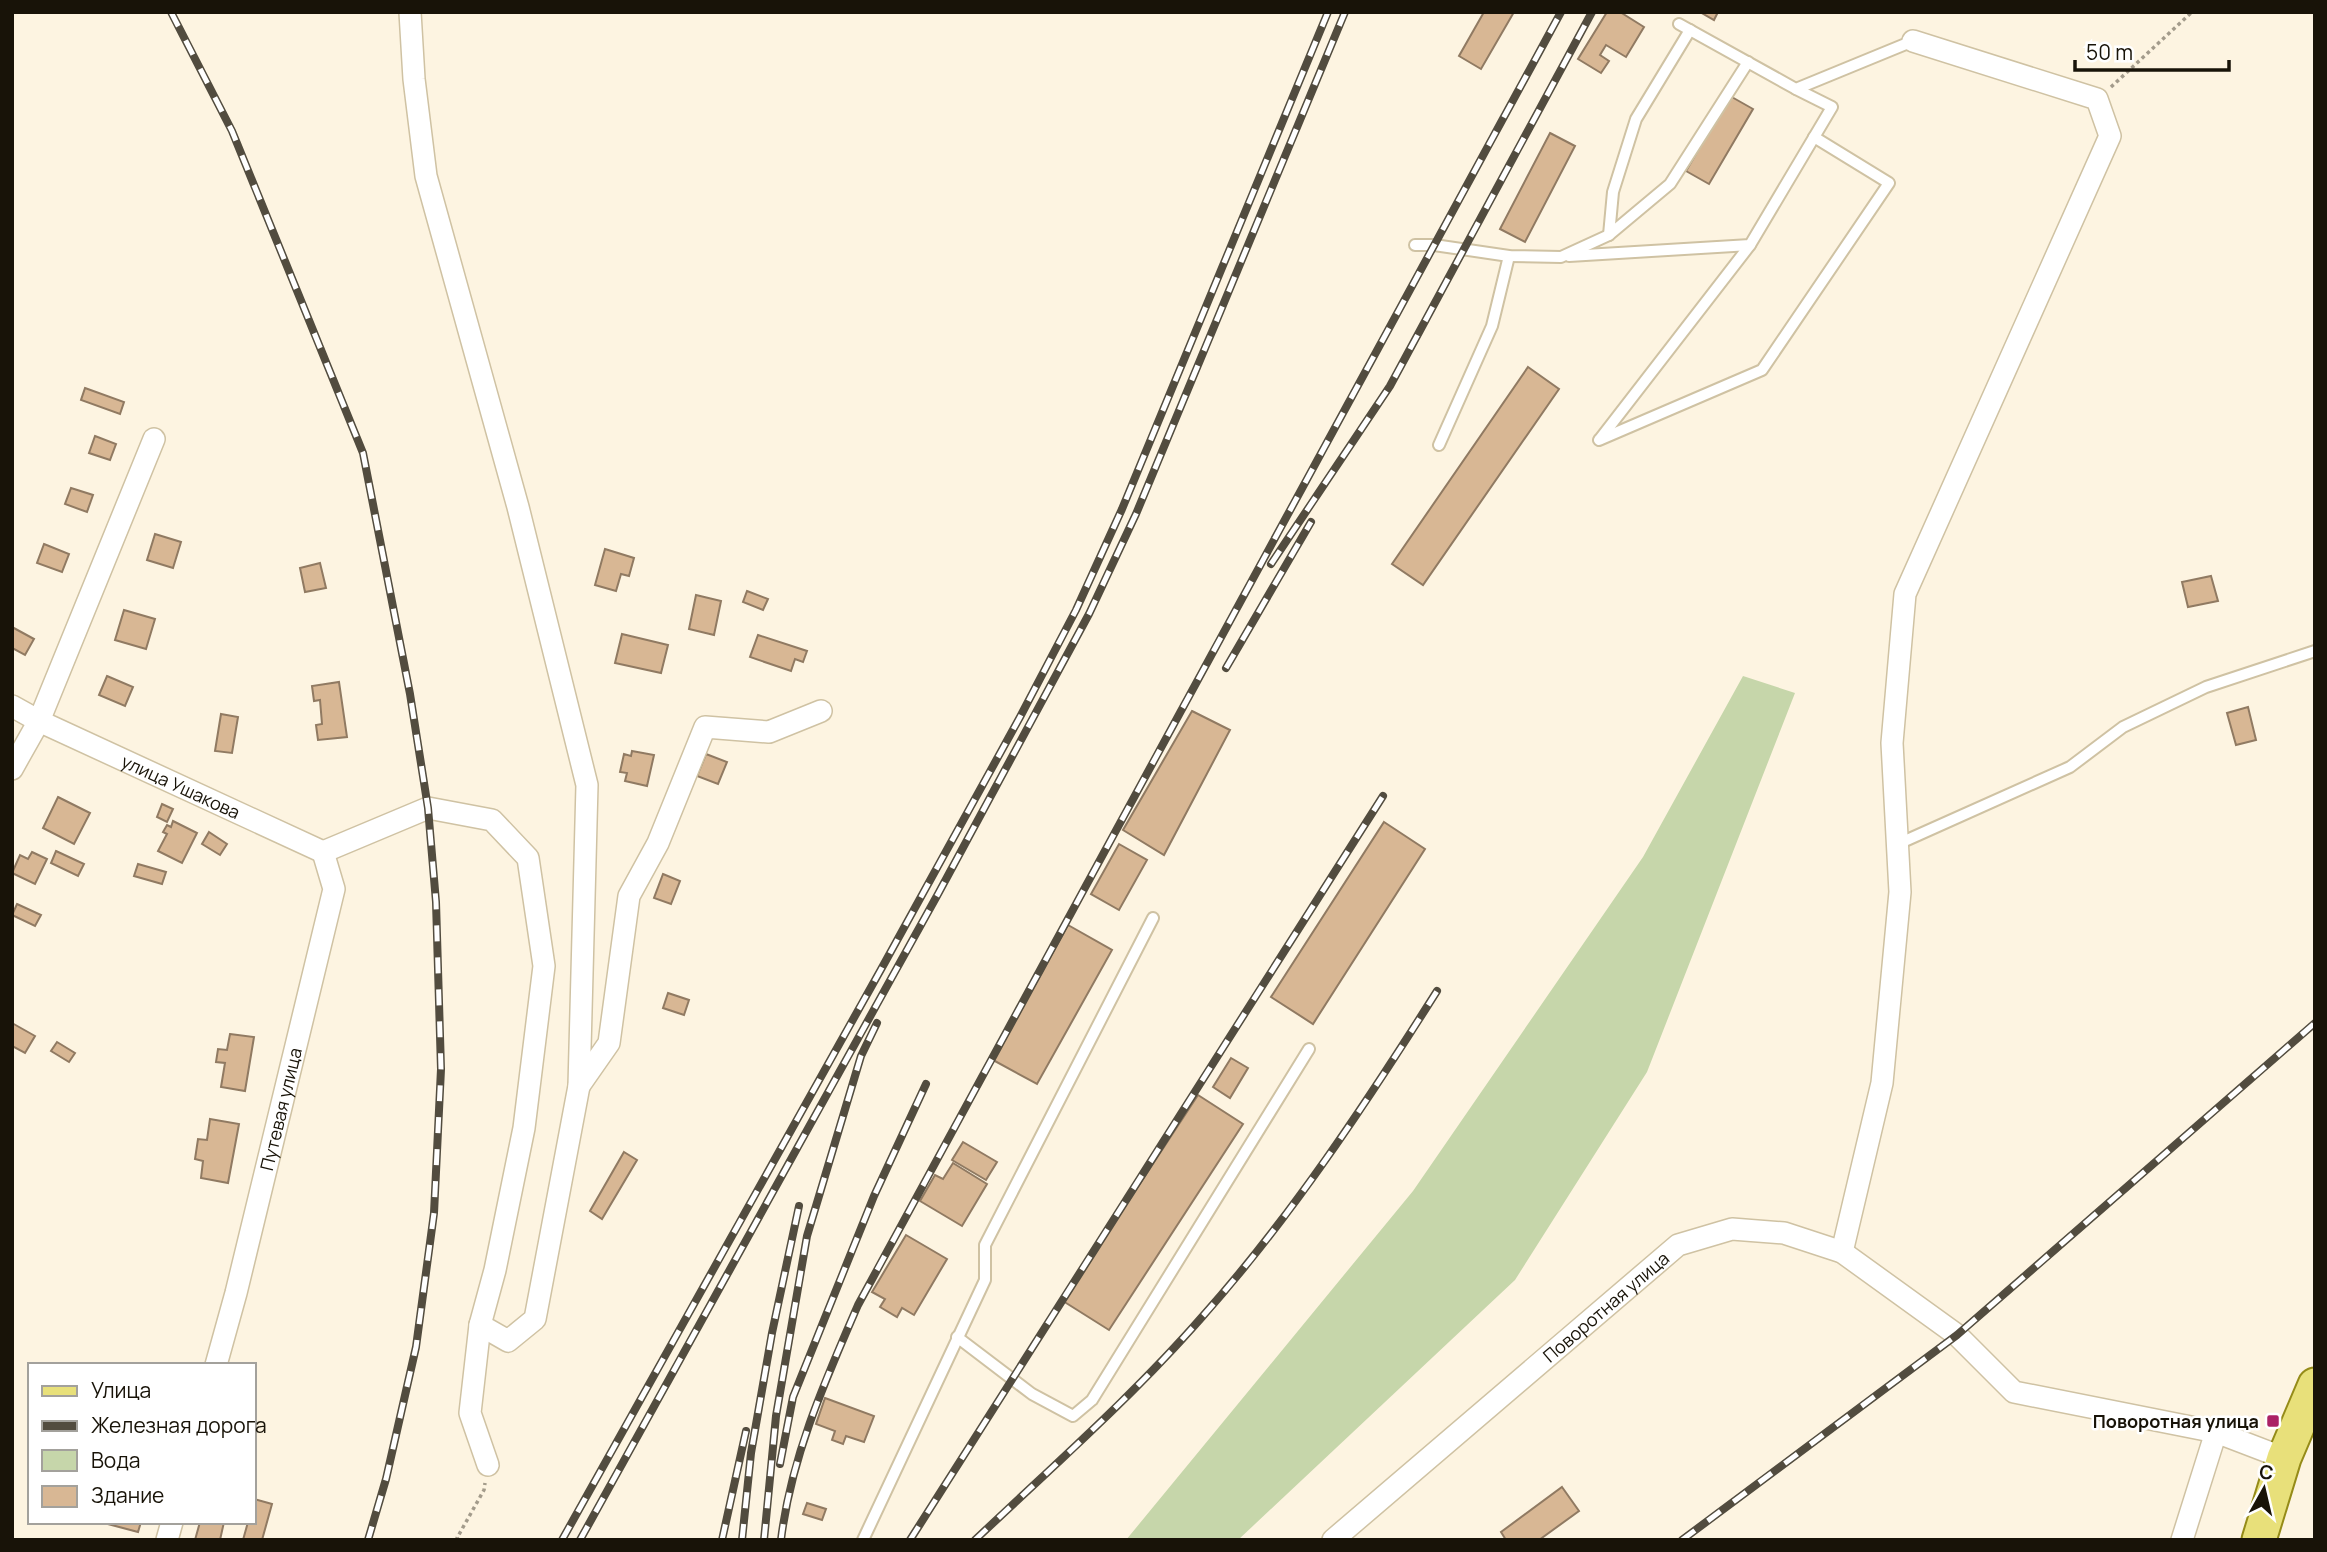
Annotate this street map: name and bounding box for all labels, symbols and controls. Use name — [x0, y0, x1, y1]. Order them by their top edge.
scale bar — [2075, 28, 2229, 72]
text: 50 m — [2086, 38, 2133, 66]
street label: улица Ушакова — [118, 749, 244, 824]
street label: Путевая улица — [254, 1045, 307, 1173]
street label: Поворотная улица — [1538, 1246, 1674, 1367]
legend — [28, 1363, 256, 1524]
text: Улица — [91, 1376, 151, 1404]
place label: Поворотная улица — [2093, 1409, 2259, 1433]
text: Железная дорога — [91, 1411, 267, 1439]
marker: Поворотная улица — [2265, 1413, 2281, 1429]
text: Вода — [91, 1446, 141, 1474]
north arrow — [2229, 1454, 2299, 1524]
text: С — [2258, 1458, 2275, 1486]
text: Здание — [91, 1481, 164, 1509]

